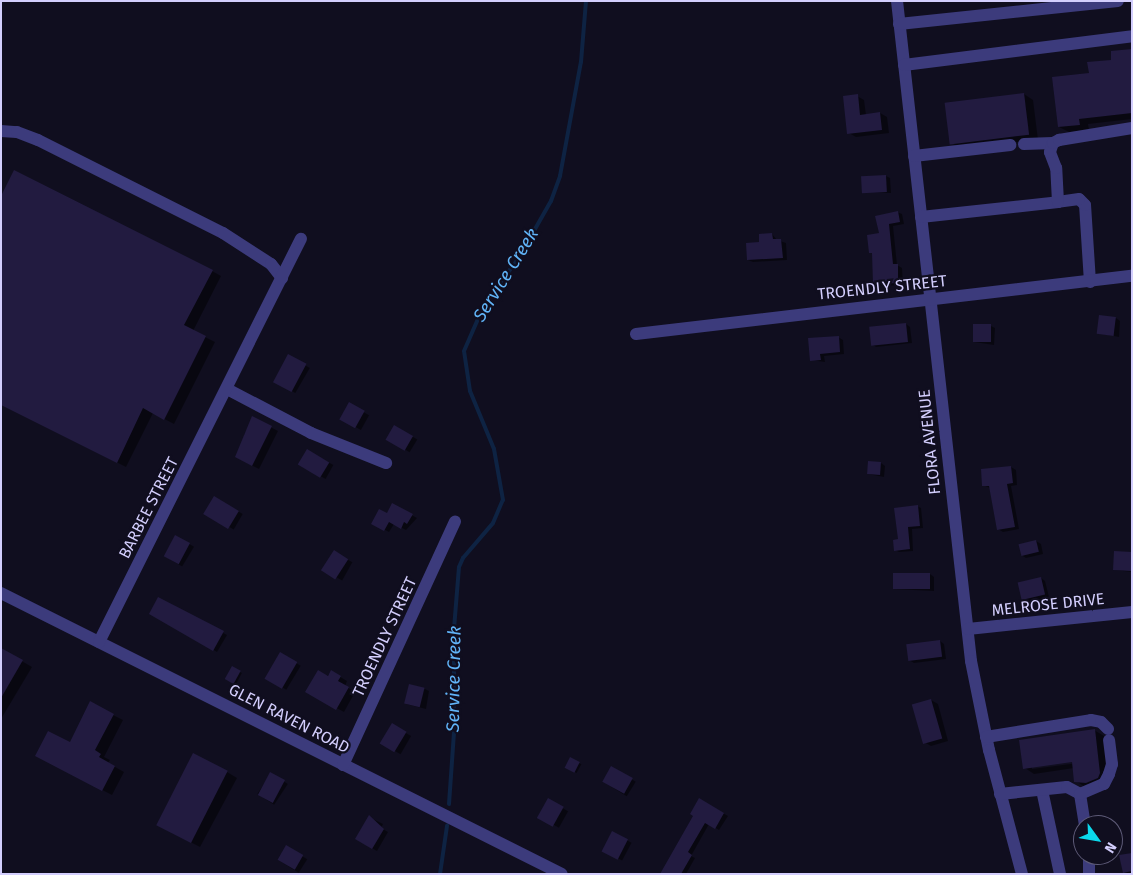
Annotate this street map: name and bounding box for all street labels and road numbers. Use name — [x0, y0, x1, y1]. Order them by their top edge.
street label: TROENDLY STREET — [816, 272, 948, 304]
street label: FLORA AVENUE — [915, 388, 945, 496]
street label: BARBEE STREET — [115, 454, 183, 562]
street label: TROENDLY STREET — [349, 574, 421, 700]
street label: MELROSE DRIVE — [991, 590, 1105, 620]
street label: GLEN RAVEN ROAD — [225, 680, 353, 758]

